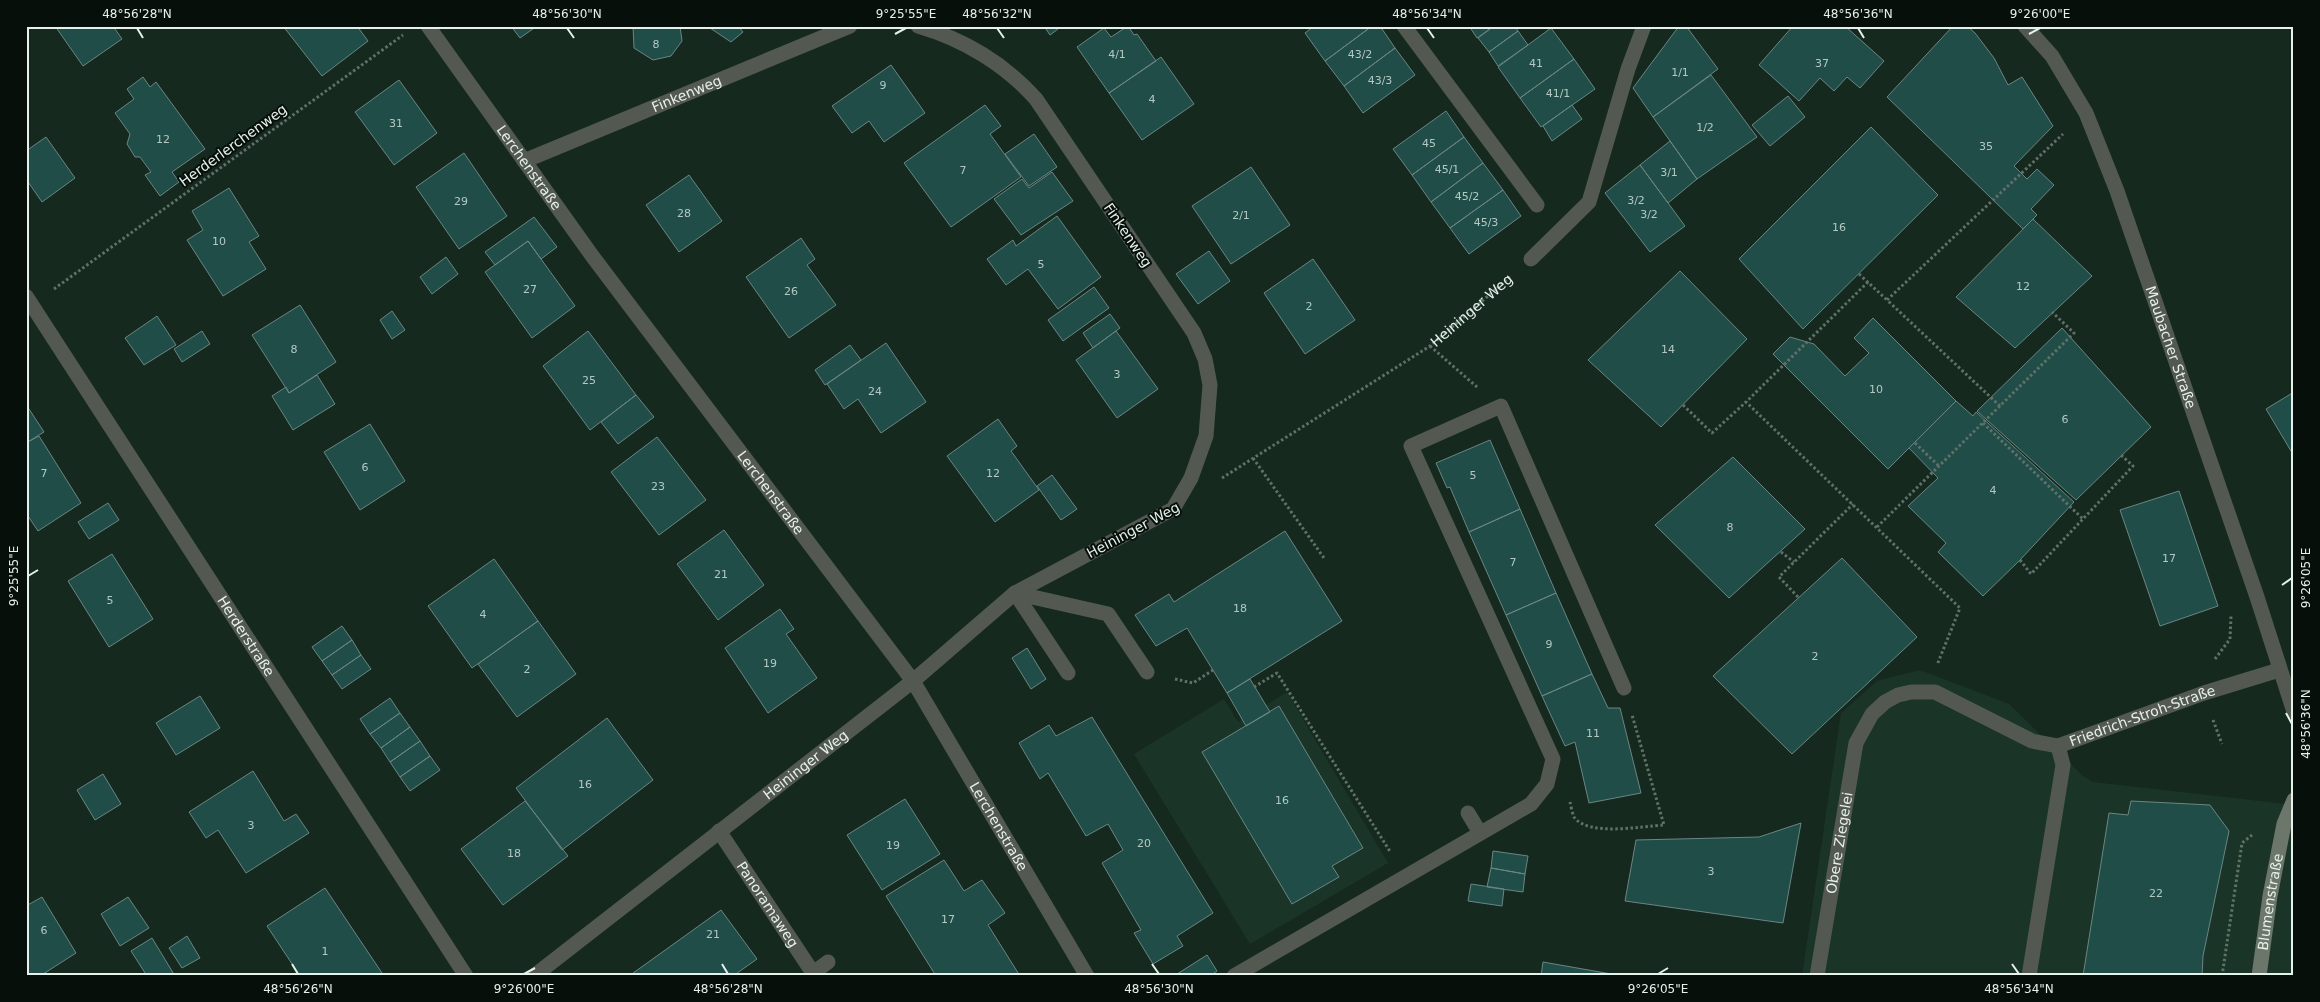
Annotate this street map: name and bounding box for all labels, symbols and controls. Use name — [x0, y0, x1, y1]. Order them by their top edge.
text: 48°56'28"N — [102, 7, 172, 21]
text: 48°56'30"N — [532, 7, 602, 21]
text: 9°25'55"E — [876, 7, 936, 21]
text: 48°56'32"N — [962, 7, 1032, 21]
text: 48°56'34"N — [1392, 7, 1462, 21]
text: 48°56'36"N — [1823, 7, 1893, 21]
text: 9°26'00"E — [2010, 7, 2070, 21]
house number: 8 — [653, 38, 660, 51]
house number: 4/1 — [1108, 48, 1126, 61]
house number: 43/2 — [1348, 48, 1372, 61]
house number: 41 — [1529, 57, 1543, 70]
house number: 37 — [1815, 57, 1829, 70]
house number: 1/1 — [1671, 66, 1689, 79]
street label: Finkenweg — [649, 72, 724, 115]
house number: 43/3 — [1368, 74, 1392, 87]
house number: 9 — [880, 79, 887, 92]
house number: 41/1 — [1546, 87, 1570, 100]
house number: 4 — [1149, 93, 1156, 106]
street label: Herderlerchenweg — [176, 101, 290, 189]
house number: 31 — [389, 117, 403, 130]
house number: 1/2 — [1696, 121, 1714, 134]
street label: Lerchenstraße — [493, 122, 565, 213]
house number: 12 — [156, 133, 170, 146]
house number: 45 — [1422, 137, 1436, 150]
house number: 35 — [1979, 140, 1993, 153]
house number: 45/1 — [1435, 163, 1459, 176]
house number: 7 — [960, 164, 967, 177]
house number: 3/1 — [1660, 166, 1678, 179]
house number: 45/2 — [1455, 190, 1479, 203]
house number: 3/2 — [1627, 194, 1645, 207]
house number: 29 — [454, 195, 468, 208]
street label: Finkenweg — [1101, 200, 1155, 270]
house number: 28 — [677, 207, 691, 220]
house number: 3/2 — [1640, 208, 1658, 221]
house number: 2/1 — [1232, 209, 1250, 222]
house number: 45/3 — [1474, 216, 1498, 229]
house number: 16 — [1832, 221, 1846, 234]
house number: 10 — [212, 235, 226, 248]
house number: 5 — [1038, 258, 1045, 271]
street label: Heininger Weg — [1427, 271, 1516, 350]
house number: 12 — [2016, 280, 2030, 293]
house number: 27 — [523, 283, 537, 296]
street label: Maubacher Straße — [2142, 284, 2199, 411]
house number: 26 — [784, 285, 798, 298]
house number: 2 — [1306, 300, 1313, 313]
house number: 8 — [291, 343, 298, 356]
house number: 14 — [1661, 343, 1675, 356]
house number: 3 — [1114, 368, 1121, 381]
house number: 25 — [582, 374, 596, 387]
house number: 10 — [1869, 383, 1883, 396]
house number: 24 — [868, 385, 882, 398]
house number: 6 — [2062, 413, 2069, 426]
street label: Lerchenstraße — [734, 448, 807, 537]
house number: 6 — [362, 461, 369, 474]
house number: 7 — [41, 467, 48, 480]
house number: 12 — [986, 467, 1000, 480]
house number: 5 — [1470, 469, 1477, 482]
house number: 23 — [651, 480, 665, 493]
house number: 4 — [1990, 484, 1997, 497]
street label: Heininger Weg — [1084, 499, 1182, 561]
house number: 8 — [1727, 521, 1734, 534]
text: 9°25'55"E — [7, 546, 21, 606]
text: 9°26'05"E — [2299, 548, 2313, 608]
house number: 17 — [2162, 552, 2176, 565]
house number: 7 — [1510, 556, 1517, 569]
house number: 21 — [714, 568, 728, 581]
street label: Herderstraße — [214, 593, 278, 679]
house number: 5 — [107, 594, 114, 607]
house number: 18 — [1233, 602, 1247, 615]
house number: 4 — [480, 608, 487, 621]
house number: 9 — [1546, 638, 1553, 651]
house number: 2 — [1812, 650, 1819, 663]
house number: 19 — [763, 657, 777, 670]
house number: 2 — [524, 663, 531, 676]
street label: Friedrich-Stroh-Straße — [2067, 682, 2217, 749]
text: 48°56'36"N — [2299, 689, 2313, 759]
street label: Heininger Weg — [760, 727, 851, 803]
house number: 11 — [1586, 727, 1600, 740]
house number: 16 — [578, 778, 592, 791]
street label: Lerchenstraße — [966, 779, 1031, 874]
street label: Obere Ziegelei — [1823, 791, 1856, 895]
house number: 16 — [1275, 794, 1289, 807]
house number: 3 — [248, 819, 255, 832]
house number: 20 — [1137, 837, 1151, 850]
house number: 19 — [886, 839, 900, 852]
house number: 18 — [507, 847, 521, 860]
street label: Blumenstraße — [2255, 852, 2286, 951]
street label: Panoramaweg — [733, 859, 802, 950]
house number: 3 — [1708, 865, 1715, 878]
house number: 22 — [2149, 887, 2163, 900]
house number: 17 — [941, 913, 955, 926]
house number: 6 — [41, 924, 48, 937]
house number: 21 — [706, 928, 720, 941]
house number: 1 — [322, 945, 329, 958]
text: 48°56'26"N — [263, 982, 333, 996]
text: 9°26'00"E — [494, 982, 554, 996]
text: 48°56'28"N — [693, 982, 763, 996]
text: 48°56'30"N — [1124, 982, 1194, 996]
text: 9°26'05"E — [1628, 982, 1688, 996]
text: 48°56'34"N — [1984, 982, 2054, 996]

